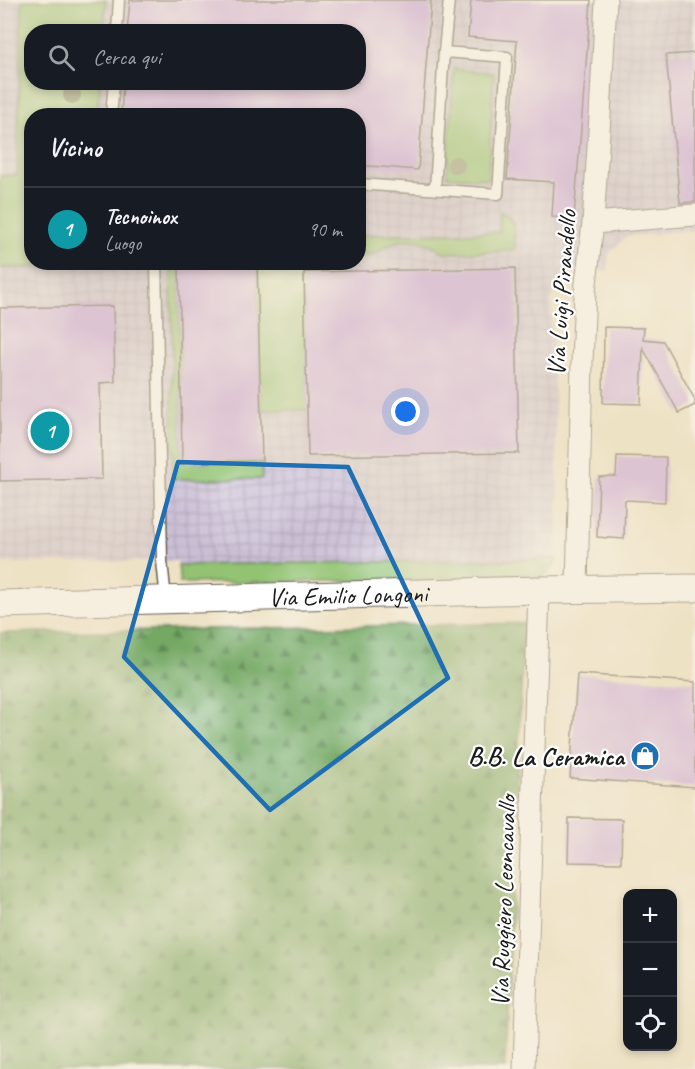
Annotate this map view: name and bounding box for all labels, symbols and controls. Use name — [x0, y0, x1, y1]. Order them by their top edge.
search box — [24, 24, 366, 90]
icon: search — [45, 41, 78, 74]
text: Cerca qui — [93, 43, 161, 71]
text: Vicino — [48, 131, 102, 164]
text: Tecnoinox — [105, 203, 176, 231]
street label: Via Luigi Pirandello — [539, 207, 584, 377]
text: 1 — [63, 217, 72, 242]
text: 90 m — [308, 217, 342, 242]
text: Luogo — [105, 231, 141, 256]
your location — [391, 397, 420, 426]
pin: 1 — [31, 408, 70, 454]
street label: Via Emilio Longoni — [268, 577, 431, 614]
place label: B.B. La Ceramica — [468, 740, 626, 773]
shop icon: B.B. La Ceramica — [629, 740, 661, 772]
street label: Via Ruggiero Leoncavallo — [483, 792, 524, 1007]
map controls — [623, 889, 677, 1051]
button: + — [623, 889, 677, 943]
button: − — [623, 943, 677, 997]
button: locate — [623, 997, 677, 1051]

